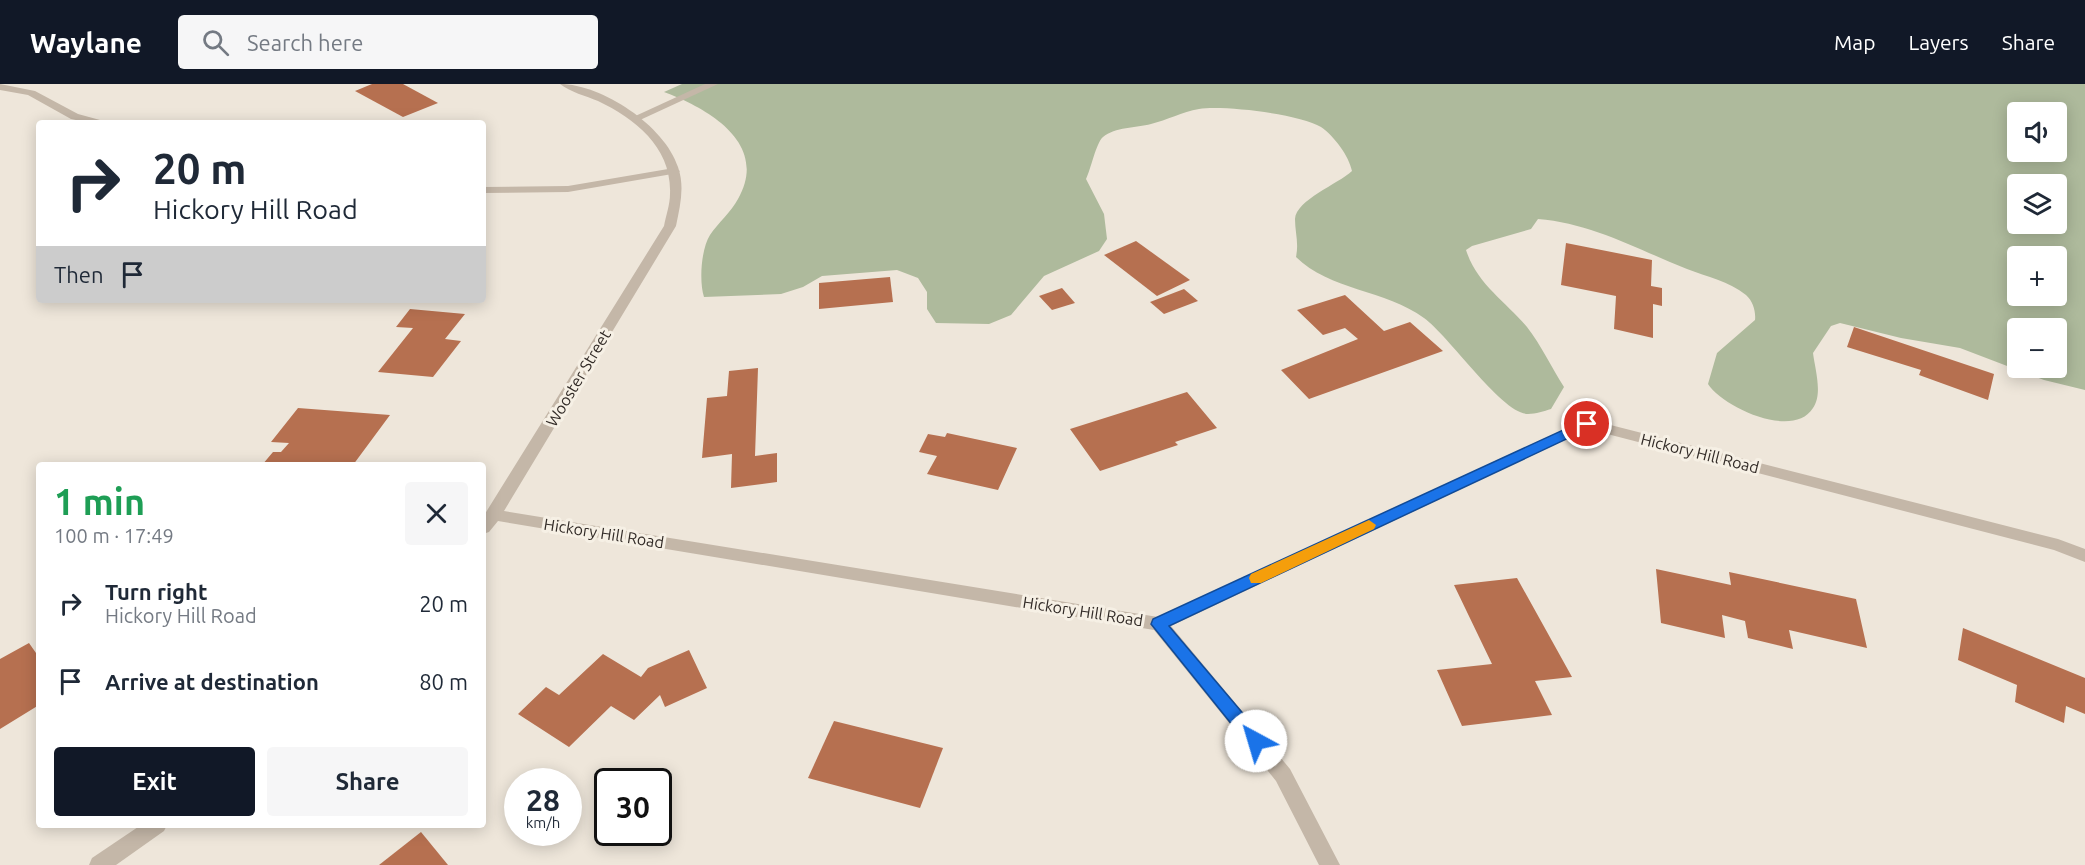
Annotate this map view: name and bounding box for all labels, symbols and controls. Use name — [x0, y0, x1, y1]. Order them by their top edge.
search box — [178, 15, 598, 69]
icon: search — [199, 26, 232, 59]
text: Waylane — [30, 27, 142, 58]
text: Search here — [247, 30, 363, 55]
text: Map — [1834, 30, 1875, 54]
text: Layers — [1908, 30, 1969, 54]
text: Share — [2002, 30, 2055, 54]
map controls — [2007, 102, 2067, 378]
button: sound — [2007, 102, 2067, 162]
icon: right — [54, 144, 132, 222]
text: 20 m — [153, 145, 247, 192]
button: layers — [2007, 174, 2067, 234]
text: Hickory Hill Road — [153, 194, 358, 224]
button: + — [2007, 246, 2067, 306]
icon: arrive — [116, 258, 149, 291]
text: Then — [54, 262, 104, 287]
button: − — [2007, 318, 2067, 378]
street label: Wooster Street — [542, 326, 614, 430]
pin — [1561, 398, 1612, 449]
icon: arrive — [1570, 407, 1603, 440]
street label: Hickory Hill Road — [1639, 430, 1761, 476]
text: 1 min — [54, 481, 145, 522]
button: close — [405, 482, 468, 545]
street label: Hickory Hill Road — [543, 515, 665, 551]
text: 100 m · 17:49 — [54, 524, 174, 547]
text: Turn right — [105, 579, 207, 604]
icon: right — [54, 587, 87, 620]
text: 20 m — [419, 591, 468, 616]
street label: Hickory Hill Road — [1022, 593, 1144, 629]
text: Hickory Hill Road — [105, 604, 257, 627]
icon: arrive — [54, 665, 87, 698]
text: Arrive at destination — [105, 669, 319, 694]
text: 80 m — [419, 669, 468, 694]
position arrow — [1224, 709, 1288, 773]
button: Exit — [54, 747, 255, 816]
button: Share — [267, 747, 468, 816]
speed limit sign: 30 — [594, 768, 672, 846]
text: 28 — [526, 783, 560, 817]
text: km/h — [526, 814, 560, 831]

